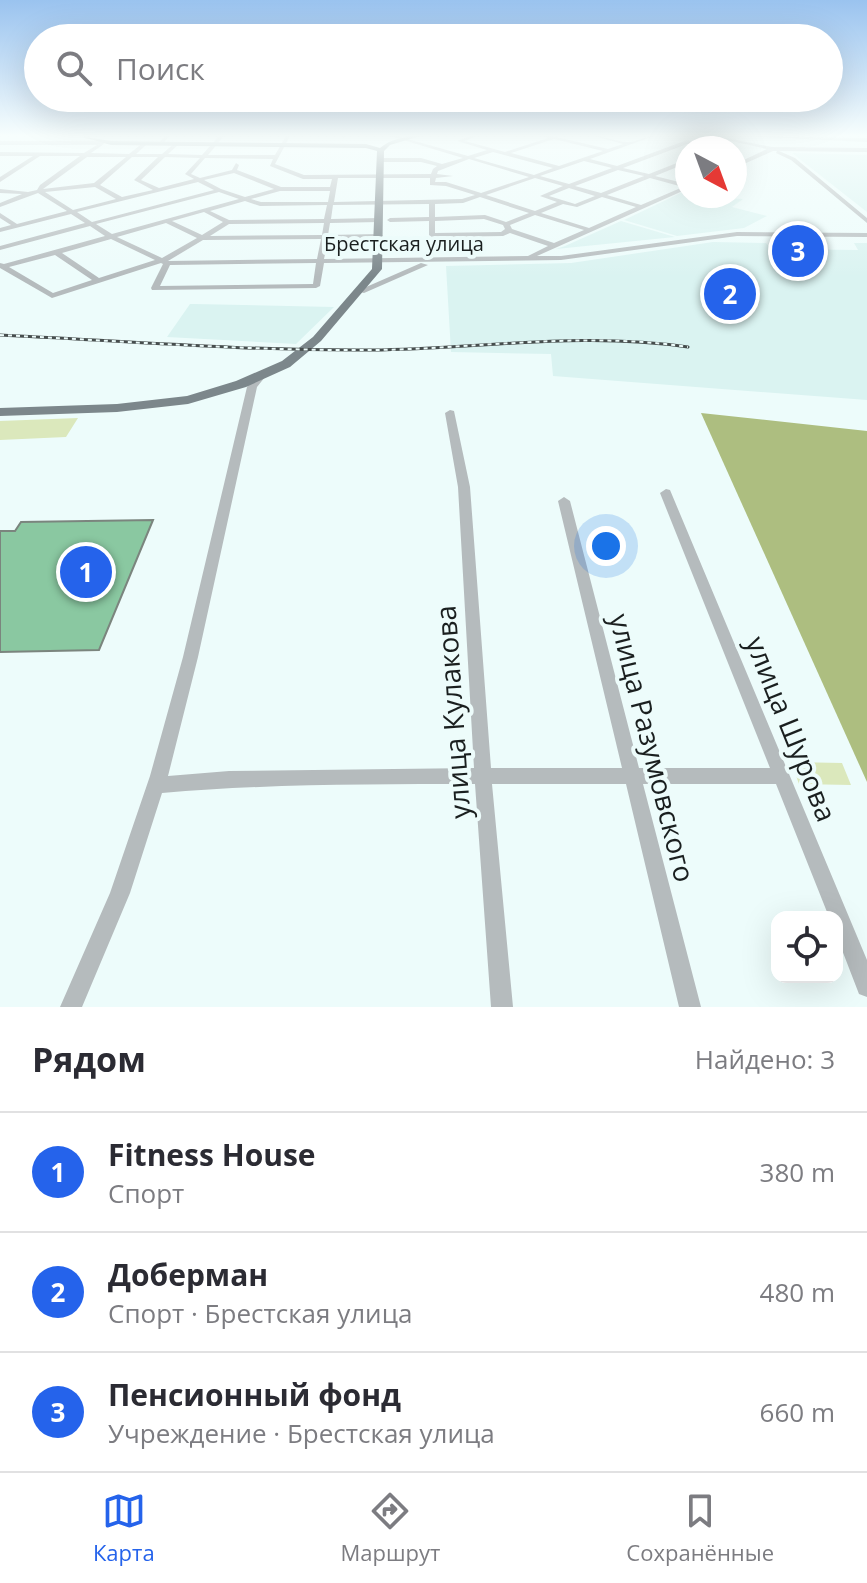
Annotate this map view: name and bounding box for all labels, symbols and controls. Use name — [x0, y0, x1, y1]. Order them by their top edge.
search box — [24, 24, 843, 112]
icon: search — [52, 46, 96, 90]
text: Поиск — [116, 48, 205, 89]
north arrow — [675, 136, 747, 208]
pin: 3 — [772, 221, 824, 281]
street label: Брестская улица — [324, 230, 484, 257]
pin: 2 — [704, 264, 756, 324]
your location — [586, 526, 626, 566]
pin: 1 — [60, 542, 112, 602]
street label: улица Кулакова — [426, 604, 478, 820]
street label: улица Разумовского — [601, 610, 705, 886]
street label: улица Шурова — [737, 630, 846, 827]
map controls — [771, 911, 843, 983]
button: locate — [771, 911, 843, 983]
text: Рядом — [32, 1036, 146, 1082]
text: Найдено: 3 — [695, 1041, 835, 1077]
text: Fitness House — [108, 1134, 316, 1175]
text: 1 — [51, 1154, 65, 1190]
text: 380 m — [760, 1154, 835, 1190]
text: Спорт — [108, 1175, 184, 1211]
text: Доберман — [108, 1254, 268, 1295]
text: 2 — [51, 1274, 65, 1310]
text: 480 m — [760, 1274, 835, 1310]
text: Спорт · Брестская улица — [108, 1295, 412, 1331]
text: Пенсионный фонд — [108, 1374, 401, 1415]
text: 3 — [51, 1394, 65, 1430]
text: 660 m — [760, 1394, 835, 1430]
text: Учреждение · Брестская улица — [108, 1415, 495, 1451]
tab: Карта — [93, 1489, 155, 1567]
tab: Маршрут — [341, 1489, 440, 1567]
tab: Сохранённые — [626, 1489, 774, 1567]

